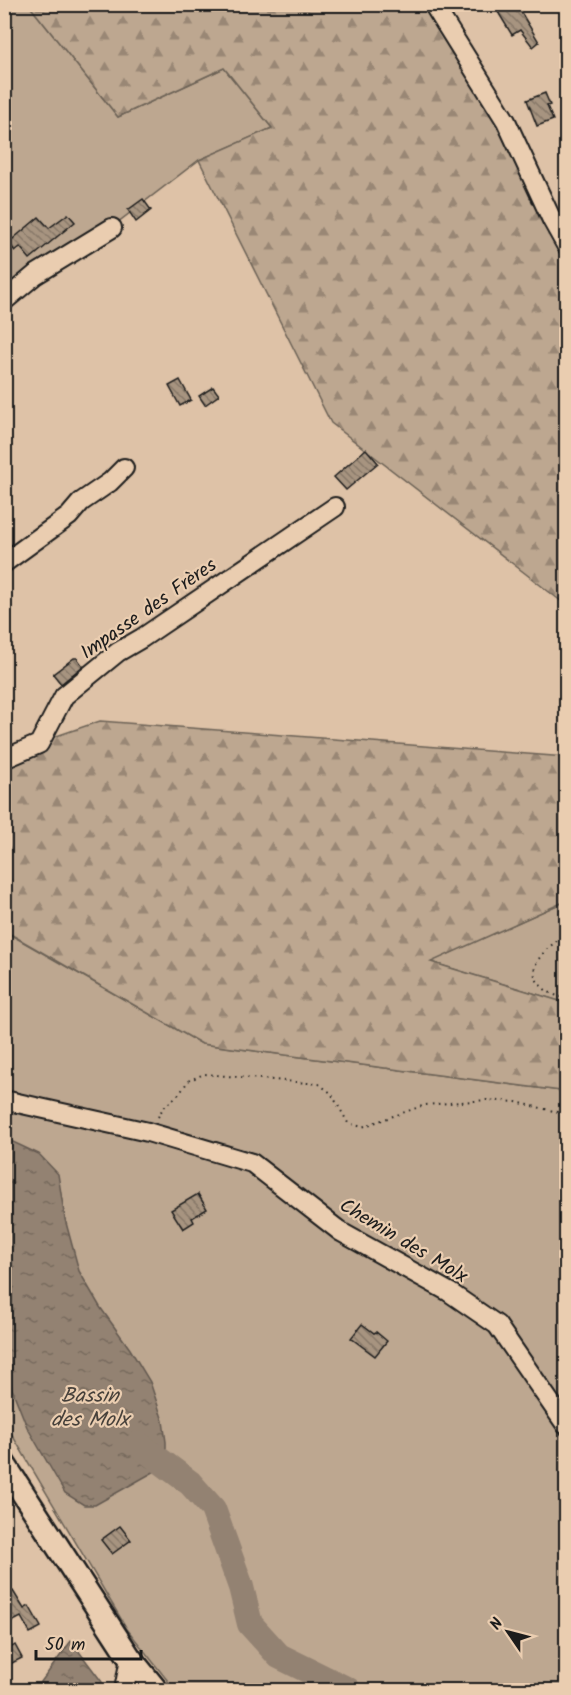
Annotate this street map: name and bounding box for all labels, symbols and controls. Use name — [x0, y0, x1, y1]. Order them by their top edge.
street label: Impasse des Frères — [74, 550, 225, 669]
street label: Chemin des Molx — [333, 1191, 474, 1293]
water label: Bassin des Molx — [51, 1380, 132, 1437]
north arrow — [478, 1602, 538, 1662]
text: N — [484, 1613, 510, 1636]
scale bar — [36, 1623, 141, 1661]
text: 50 m — [45, 1631, 85, 1660]

